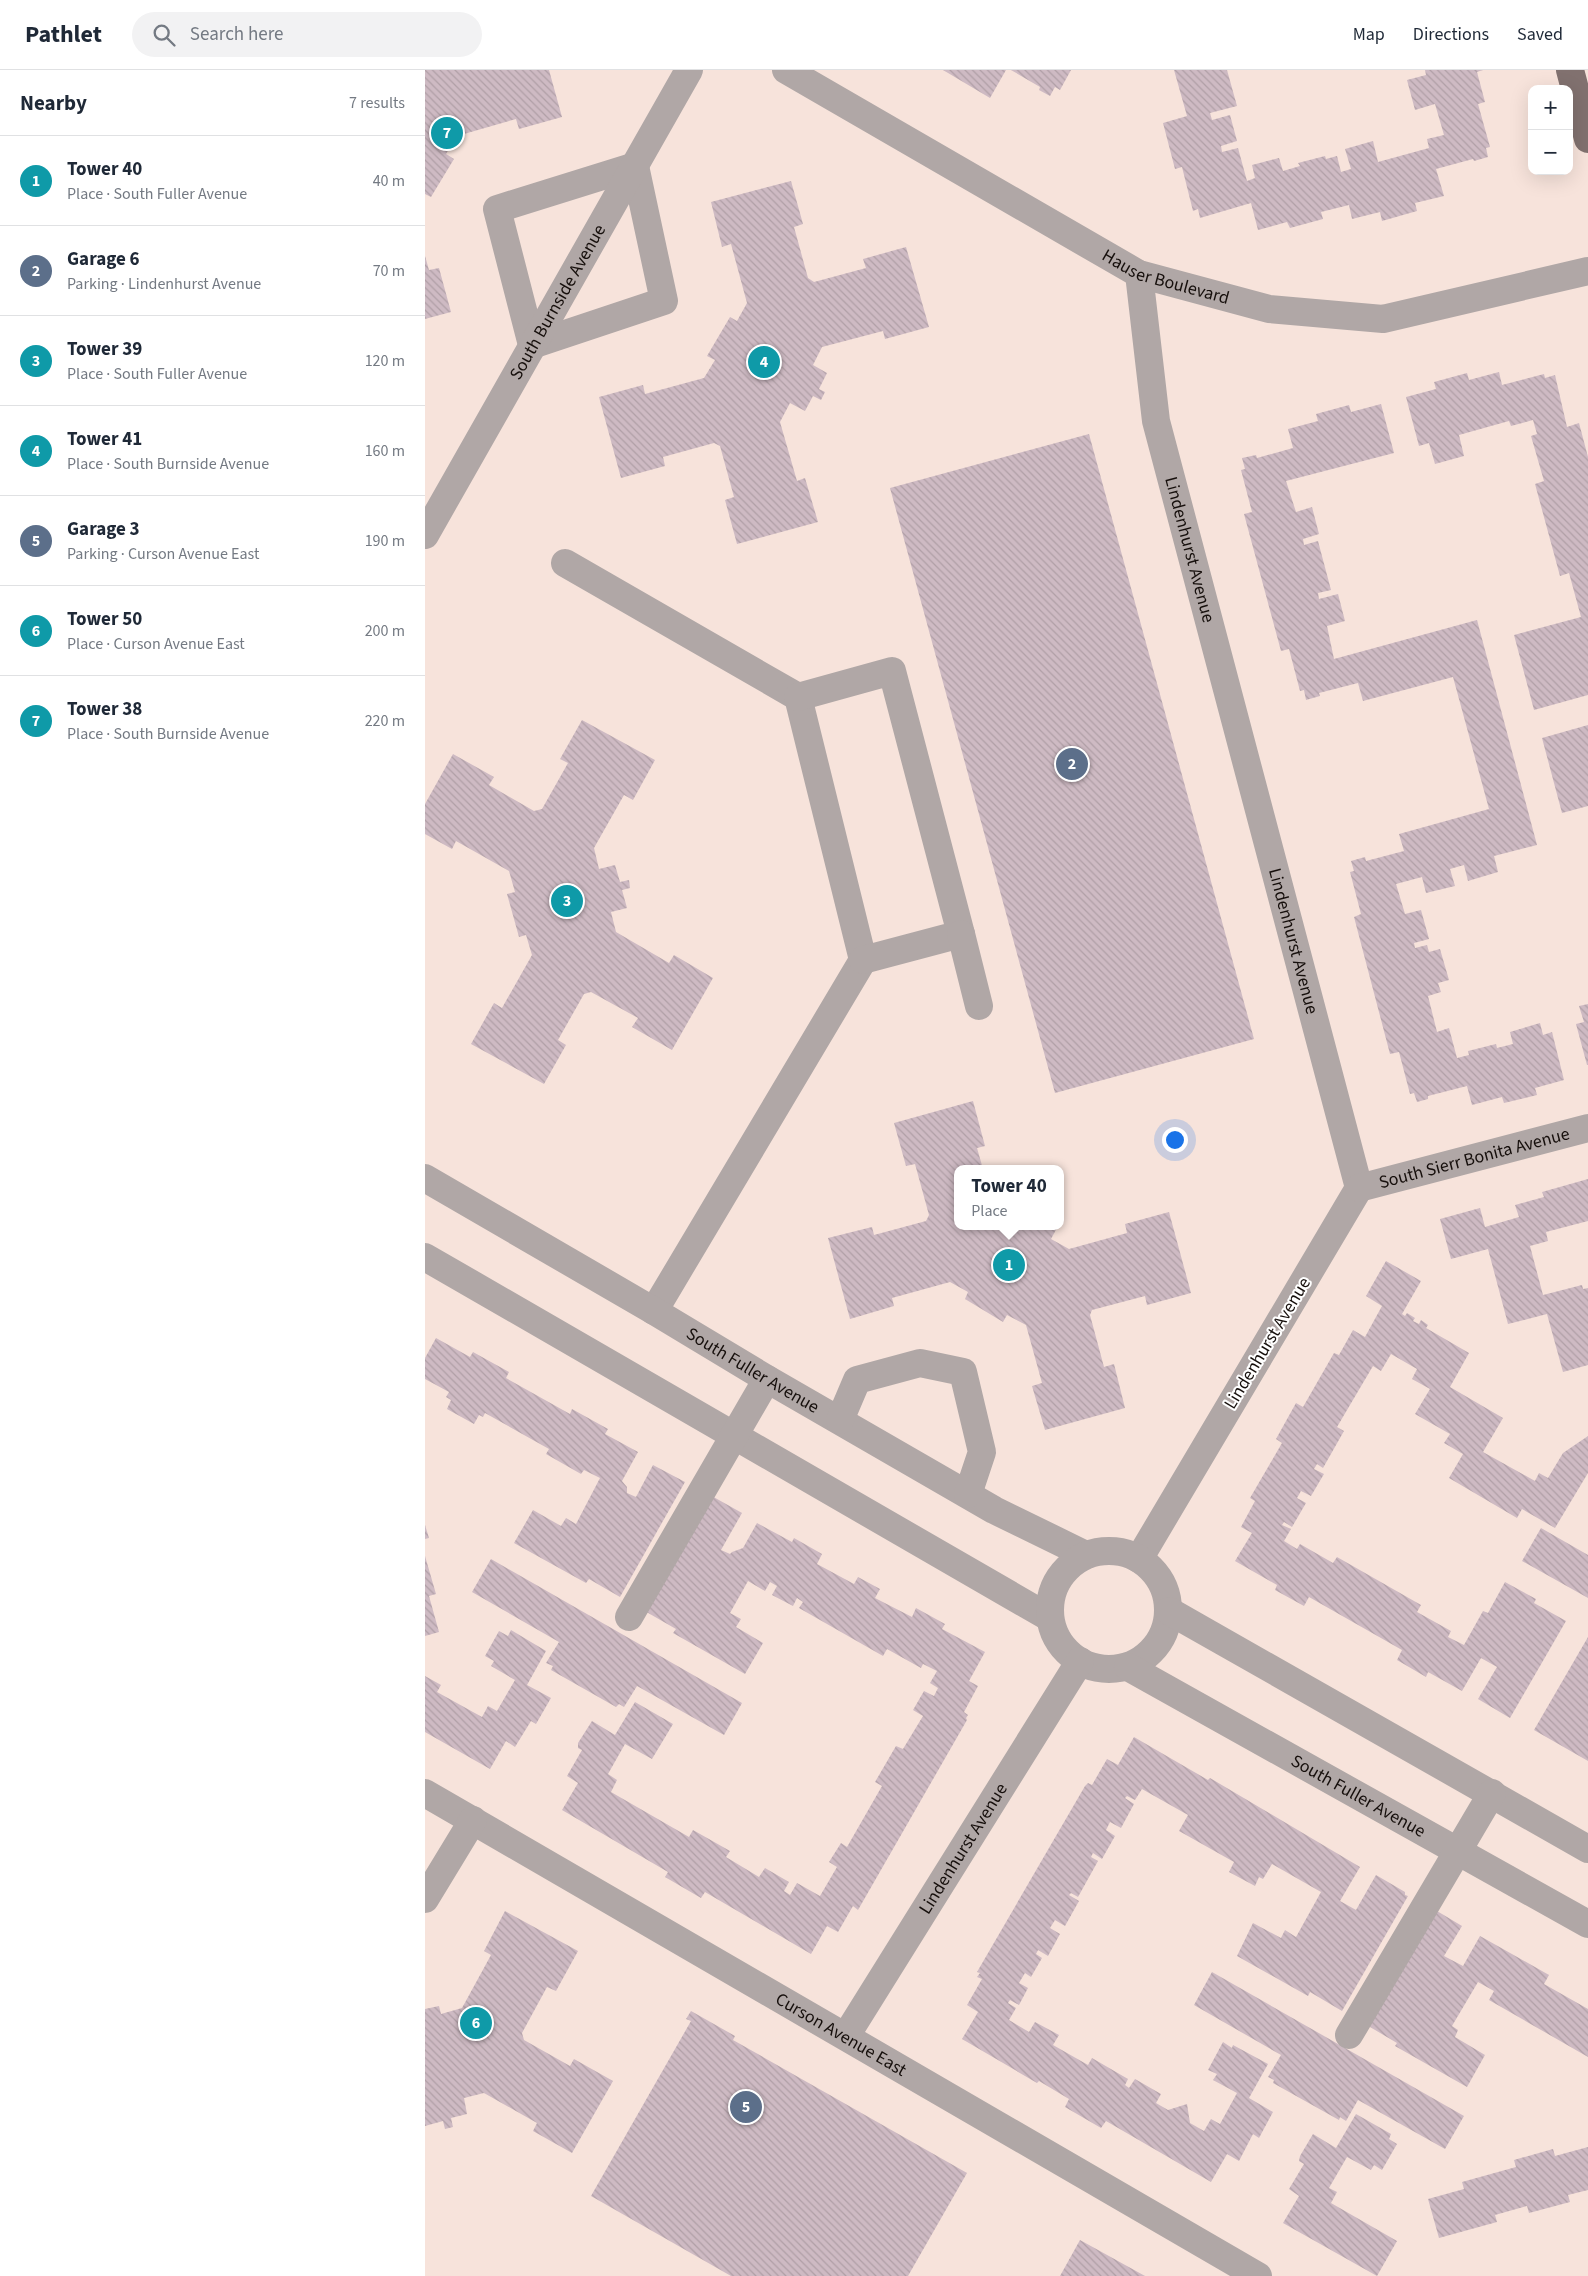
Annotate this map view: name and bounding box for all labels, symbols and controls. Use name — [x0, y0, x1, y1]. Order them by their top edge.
search box — [132, 12, 482, 57]
text: Pathlet — [25, 17, 102, 52]
icon: search — [150, 21, 178, 49]
text: Search here — [190, 21, 284, 48]
text: Map — [1353, 22, 1385, 47]
text: Directions — [1413, 22, 1489, 47]
text: Saved — [1517, 22, 1563, 47]
map controls — [1528, 85, 1573, 175]
button: + — [1528, 85, 1573, 130]
text: Nearby — [20, 88, 87, 118]
text: 7 results — [349, 92, 405, 114]
pin: 7 — [431, 114, 463, 152]
button: − — [1528, 130, 1573, 175]
text: Tower 40 — [67, 156, 142, 183]
text: 1 — [32, 170, 40, 192]
text: 40 m — [373, 170, 405, 192]
text: Place · South Fuller Avenue — [67, 183, 247, 205]
street label: South Burnside Avenue — [504, 220, 612, 385]
street label: Hauser Boulevard — [1097, 243, 1232, 311]
text: Garage 6 — [67, 246, 140, 273]
text: 2 — [32, 260, 40, 282]
text: 70 m — [373, 260, 405, 282]
text: Parking · Lindenhurst Avenue — [67, 273, 261, 295]
text: Tower 39 — [67, 336, 142, 363]
pin: 4 — [748, 343, 780, 381]
text: 3 — [32, 350, 40, 372]
text: 120 m — [365, 350, 405, 372]
text: Place · South Fuller Avenue — [67, 363, 247, 385]
text: Tower 41 — [67, 426, 142, 453]
text: 4 — [32, 440, 40, 462]
text: 160 m — [365, 440, 405, 462]
text: Place · South Burnside Avenue — [67, 453, 269, 475]
street label: Lindenhurst Avenue — [1158, 474, 1221, 626]
text: Garage 3 — [67, 516, 140, 543]
text: 5 — [32, 530, 40, 552]
text: 190 m — [365, 530, 405, 552]
text: Parking · Curson Avenue East — [67, 543, 259, 565]
text: Tower 50 — [67, 606, 142, 633]
text: 6 — [32, 620, 40, 642]
text: 200 m — [365, 620, 405, 642]
text: Place · Curson Avenue East — [67, 633, 245, 655]
text: Tower 38 — [67, 696, 142, 723]
text: 7 — [32, 710, 40, 732]
text: 220 m — [365, 710, 405, 732]
text: Place · South Burnside Avenue — [67, 723, 269, 745]
pin: 2 — [1056, 745, 1088, 783]
street label: Lindenhurst Avenue — [1262, 866, 1324, 1017]
pin: 3 — [551, 882, 583, 920]
street label: South Sierr Bonita Avenue — [1376, 1121, 1572, 1195]
your location — [1162, 1127, 1188, 1153]
popup — [954, 1165, 1064, 1230]
text: Tower 40 — [971, 1173, 1047, 1200]
text: Place — [971, 1200, 1007, 1222]
pin: 1 — [993, 1246, 1025, 1284]
street label: Lindenhurst Avenue — [1218, 1273, 1317, 1414]
street label: South Fuller Avenue — [681, 1321, 824, 1420]
street label: South Fuller Avenue — [1286, 1749, 1430, 1844]
street label: Lindenhurst Avenue — [913, 1778, 1014, 1919]
street label: Curson Avenue East — [771, 1987, 911, 2083]
pin: 6 — [460, 2004, 492, 2042]
pin: 5 — [730, 2088, 762, 2126]

